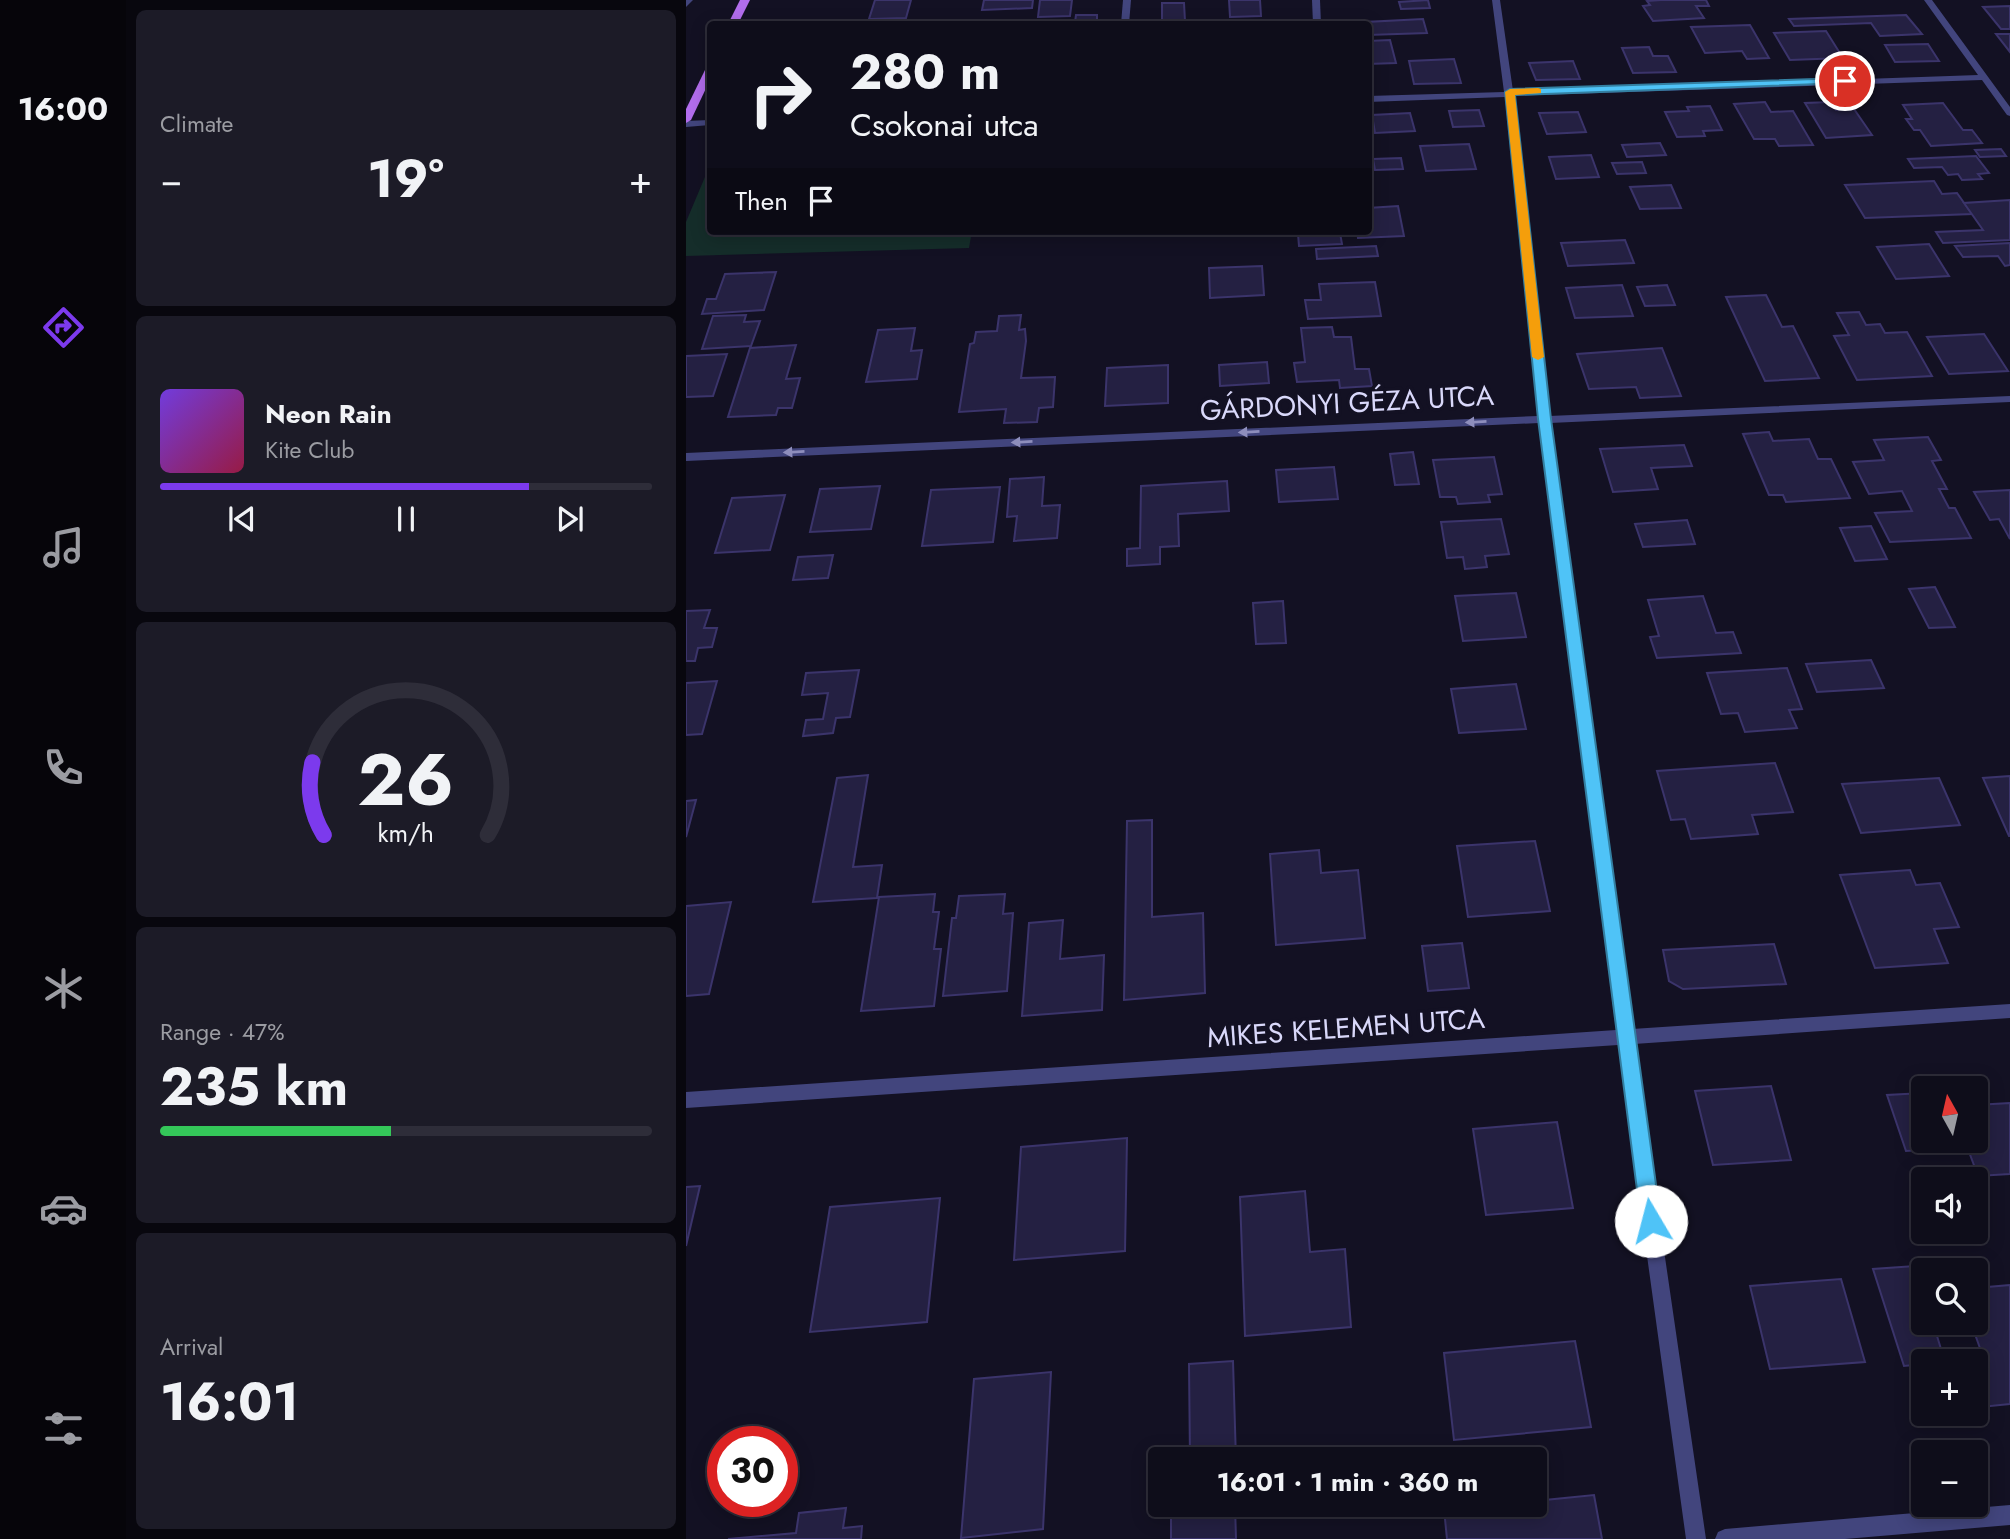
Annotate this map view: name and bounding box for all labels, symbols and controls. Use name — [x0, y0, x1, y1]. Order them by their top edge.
text: 280 m — [850, 37, 1000, 107]
icon: right — [735, 49, 826, 140]
pin — [1815, 51, 1875, 111]
icon: arrive — [1826, 62, 1864, 100]
text: 16:00 — [18, 86, 108, 132]
text: Csokonai utca — [850, 102, 1039, 148]
text: Climate — [160, 107, 233, 141]
text: 19° — [367, 141, 444, 217]
text: − — [160, 152, 182, 207]
text: + — [629, 152, 652, 207]
text: Then — [735, 182, 788, 220]
icon: arrive — [802, 182, 840, 220]
icon: directions — [39, 303, 88, 352]
street label: GÁRDONYI GÉZA UTCA — [1199, 375, 1496, 431]
text: Neon Rain — [265, 395, 392, 433]
one-way arrow — [1465, 416, 1487, 427]
one-way arrow — [1238, 427, 1260, 438]
text: Kite Club — [265, 433, 354, 467]
one-way arrow — [1010, 437, 1032, 448]
one-way arrow — [783, 447, 805, 458]
icon: previous — [223, 500, 261, 538]
icon: pause — [387, 500, 425, 538]
icon: next — [551, 500, 589, 538]
icon: music — [39, 523, 88, 572]
text: 26 — [358, 728, 454, 833]
icon: phone — [39, 743, 88, 792]
text: km/h — [378, 815, 434, 851]
icon: climate — [39, 964, 88, 1013]
street label: MIKES KELEMEN UTCA — [1206, 998, 1487, 1058]
text: Range · 47% — [160, 1015, 284, 1049]
text: 235 km — [160, 1049, 348, 1125]
north arrow — [1911, 1076, 1988, 1153]
map controls — [1911, 1076, 1988, 1517]
button: sound — [1911, 1167, 1988, 1244]
icon: car — [39, 1184, 88, 1233]
position arrow — [1614, 1184, 1688, 1258]
button: search — [1911, 1258, 1988, 1335]
text: Arrival — [160, 1330, 223, 1364]
button: + — [1911, 1349, 1988, 1426]
text: 16:01 — [160, 1364, 299, 1440]
icon: filters — [39, 1404, 88, 1453]
speed limit sign: 30 — [707, 1426, 798, 1517]
button: − — [1911, 1440, 1988, 1517]
text: 16:01 · 1 min · 360 m — [1217, 1463, 1478, 1501]

